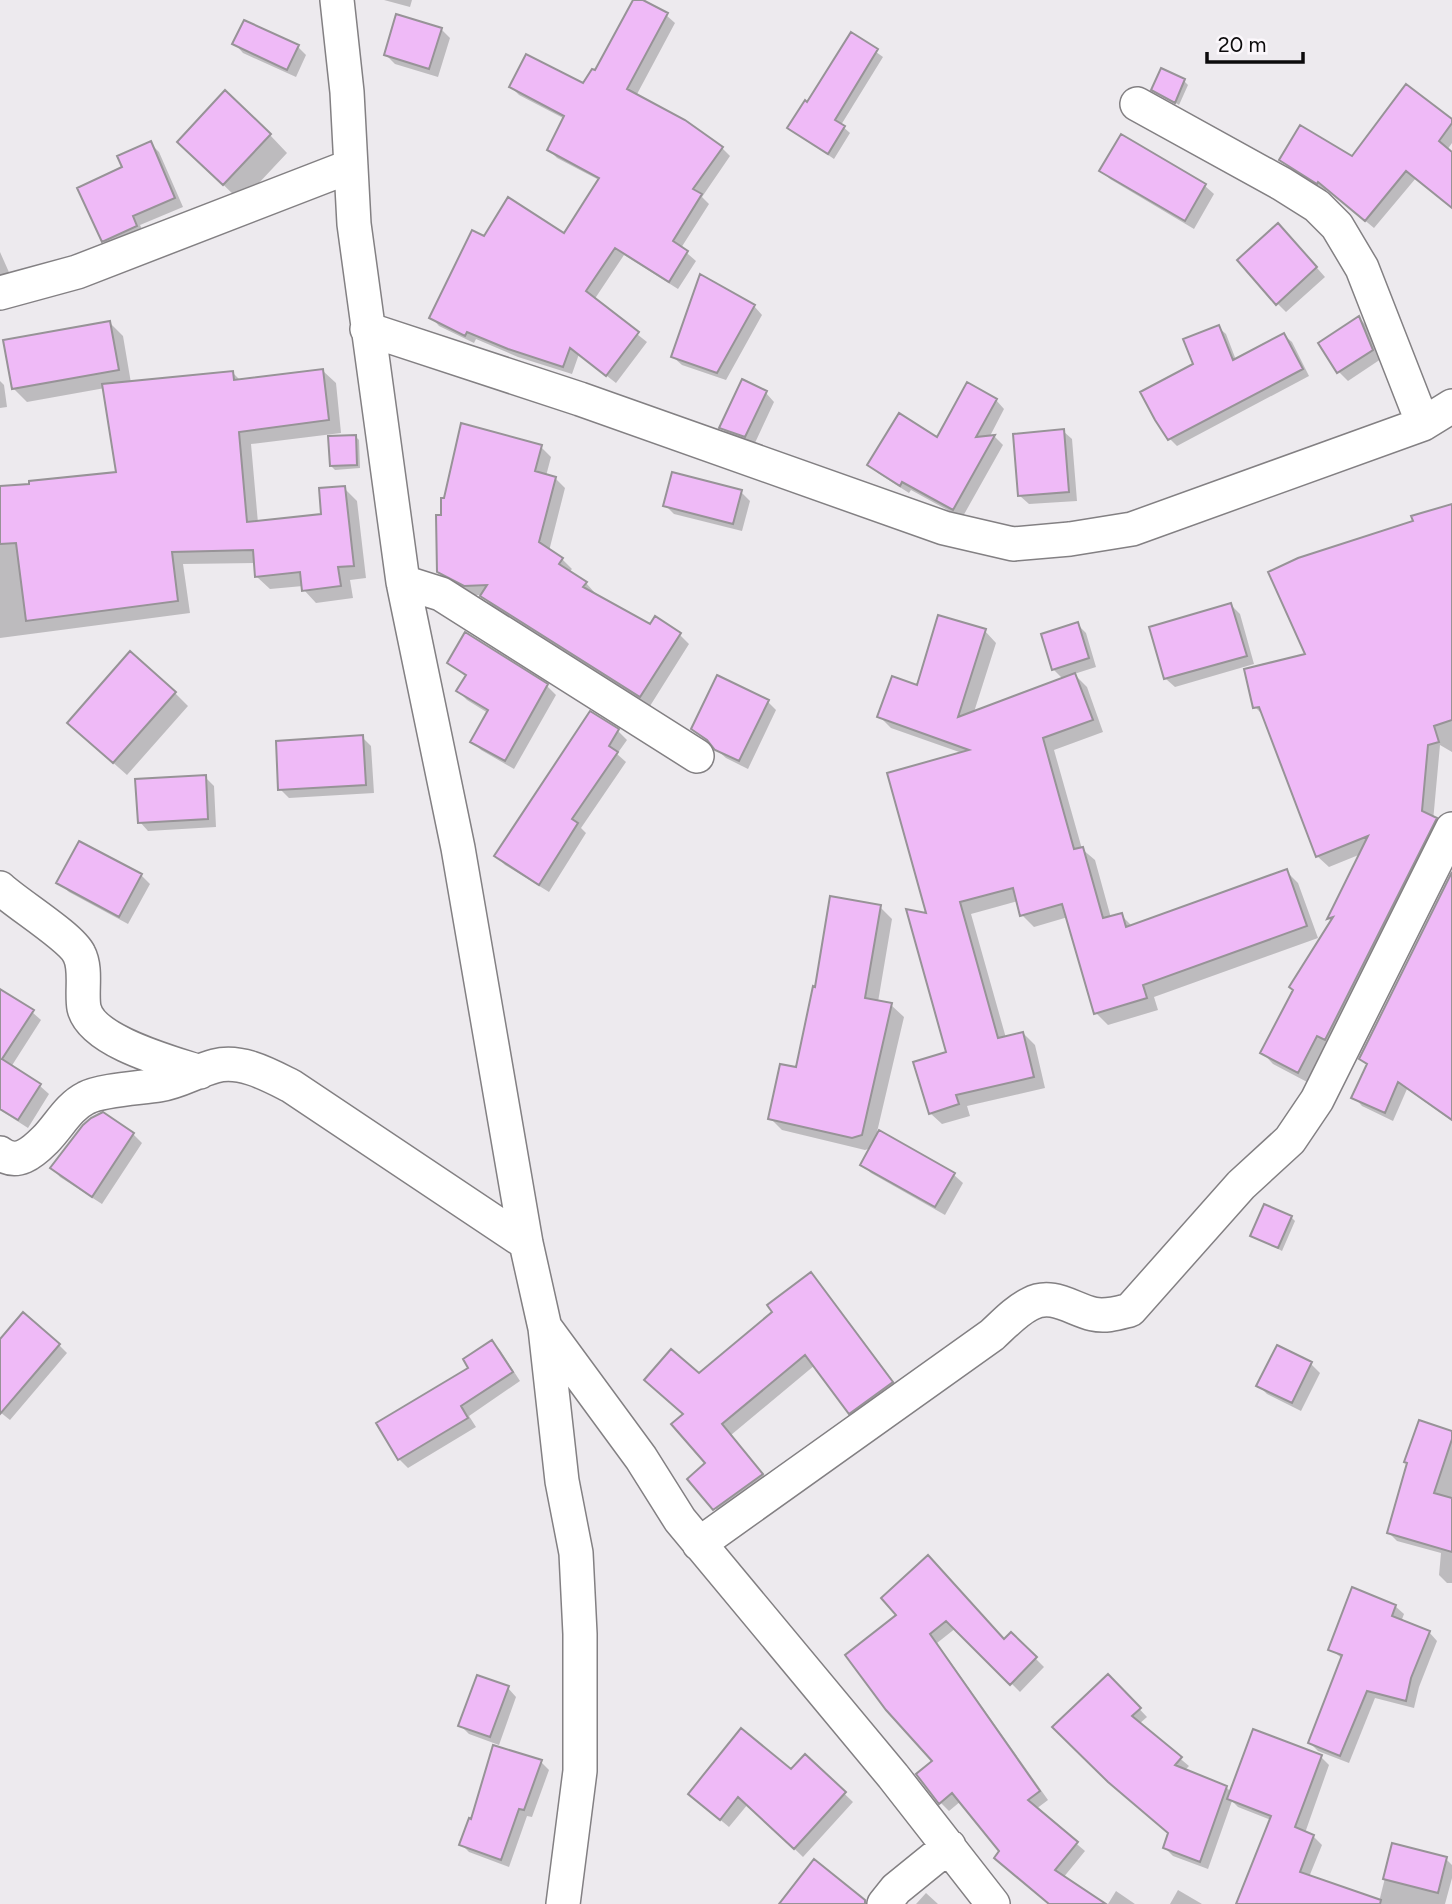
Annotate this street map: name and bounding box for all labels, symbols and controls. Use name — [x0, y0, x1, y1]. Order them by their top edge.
scale bar — [1207, 21, 1303, 65]
text: 20 m — [1218, 32, 1266, 57]

